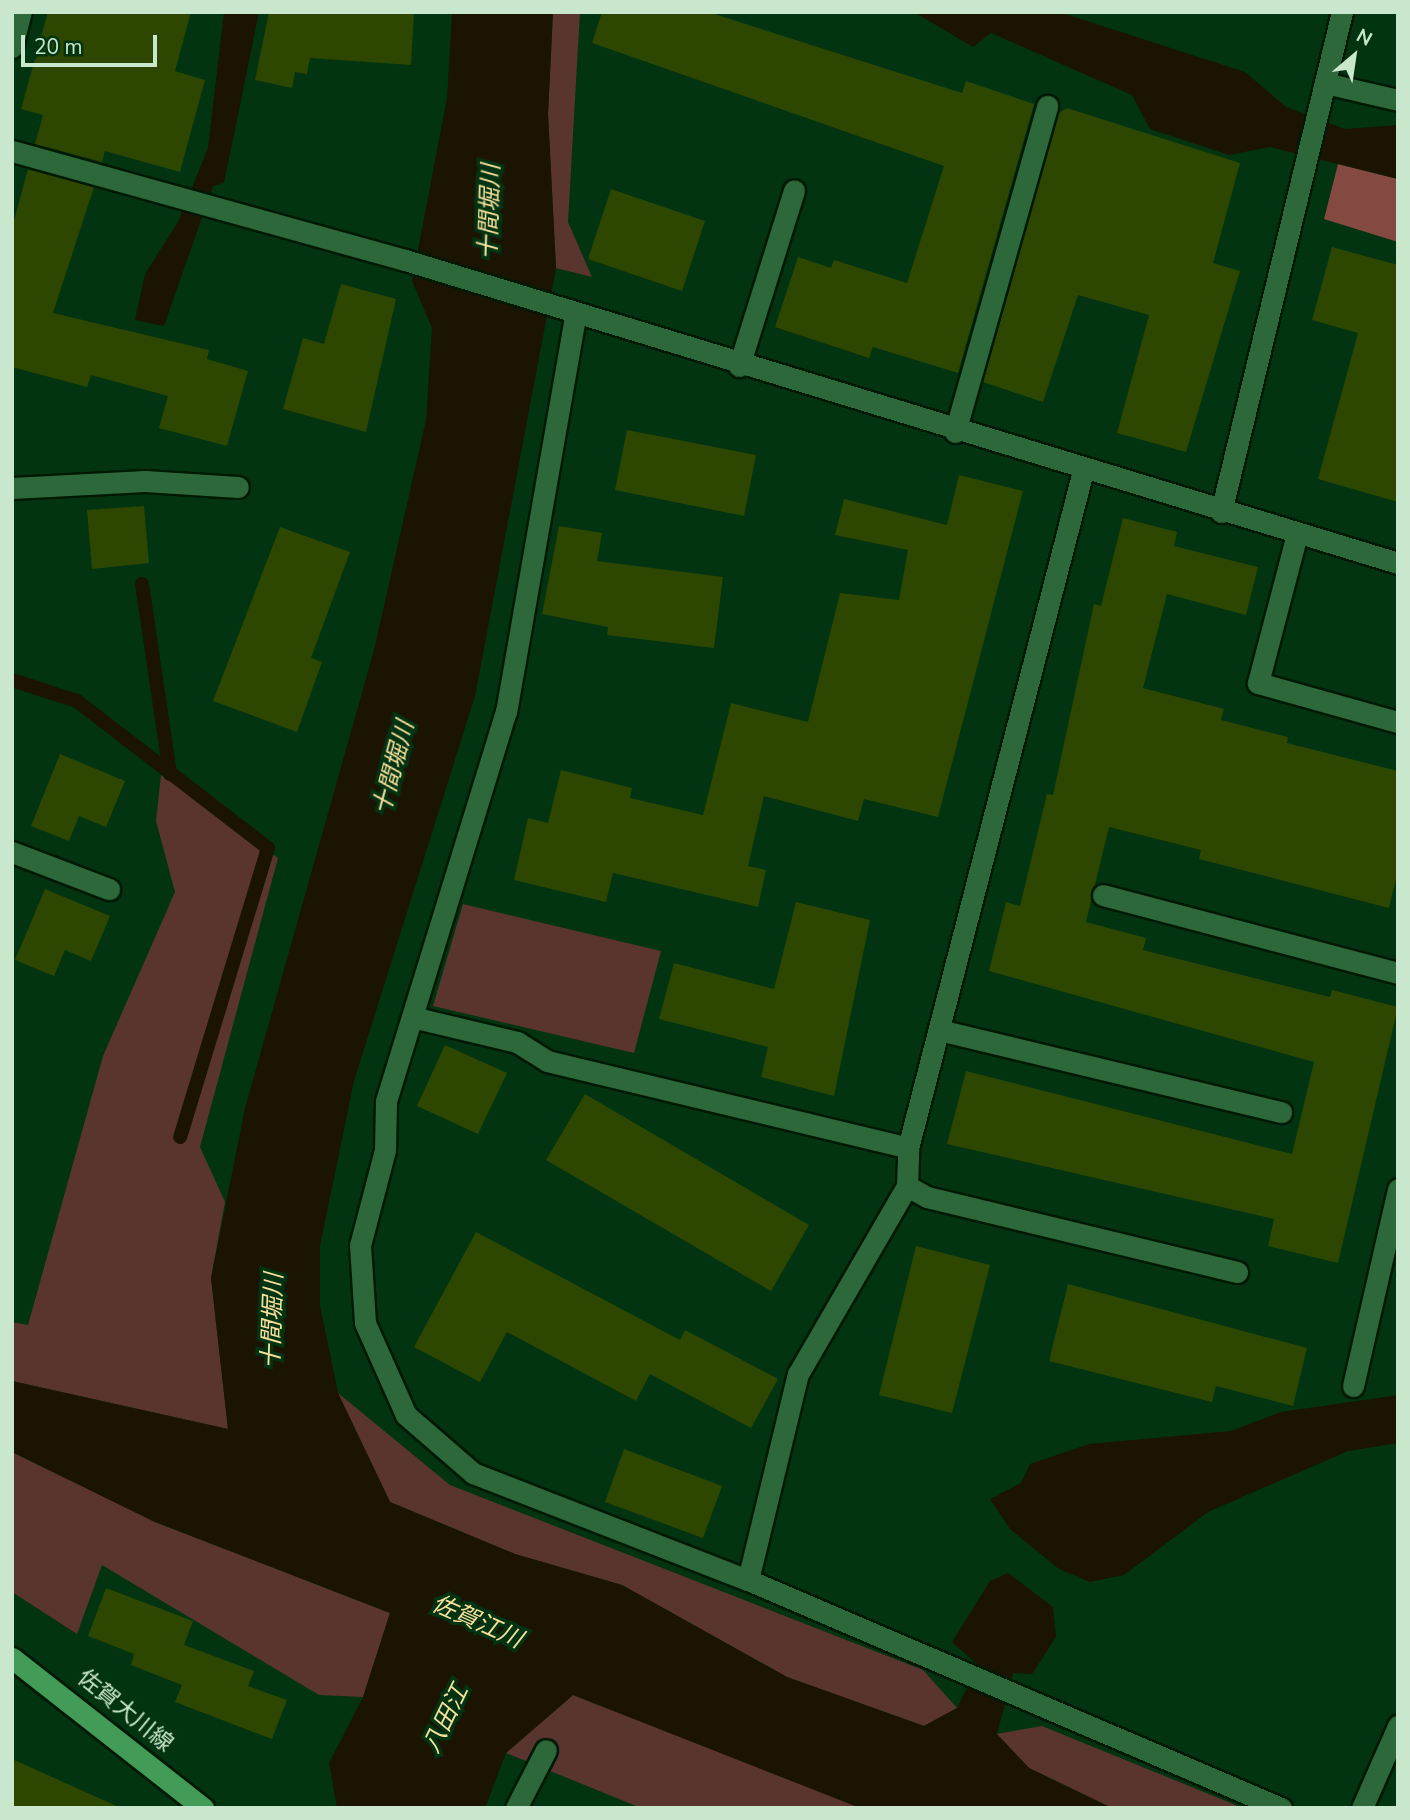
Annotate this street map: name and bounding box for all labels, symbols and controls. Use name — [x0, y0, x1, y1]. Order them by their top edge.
scale bar — [24, 21, 161, 65]
north arrow — [1319, 21, 1389, 91]
text: N — [1352, 23, 1377, 52]
text: 20 m — [34, 33, 83, 61]
water label: 十間堀川 — [474, 164, 506, 260]
water label: 十間堀川 — [368, 718, 420, 818]
water label: 十間堀川 — [257, 1273, 289, 1369]
water label: 佐賀江川 — [427, 1589, 527, 1655]
street label: 佐賀大川線 — [72, 1664, 178, 1758]
water label: 八田江 — [417, 1680, 475, 1758]

